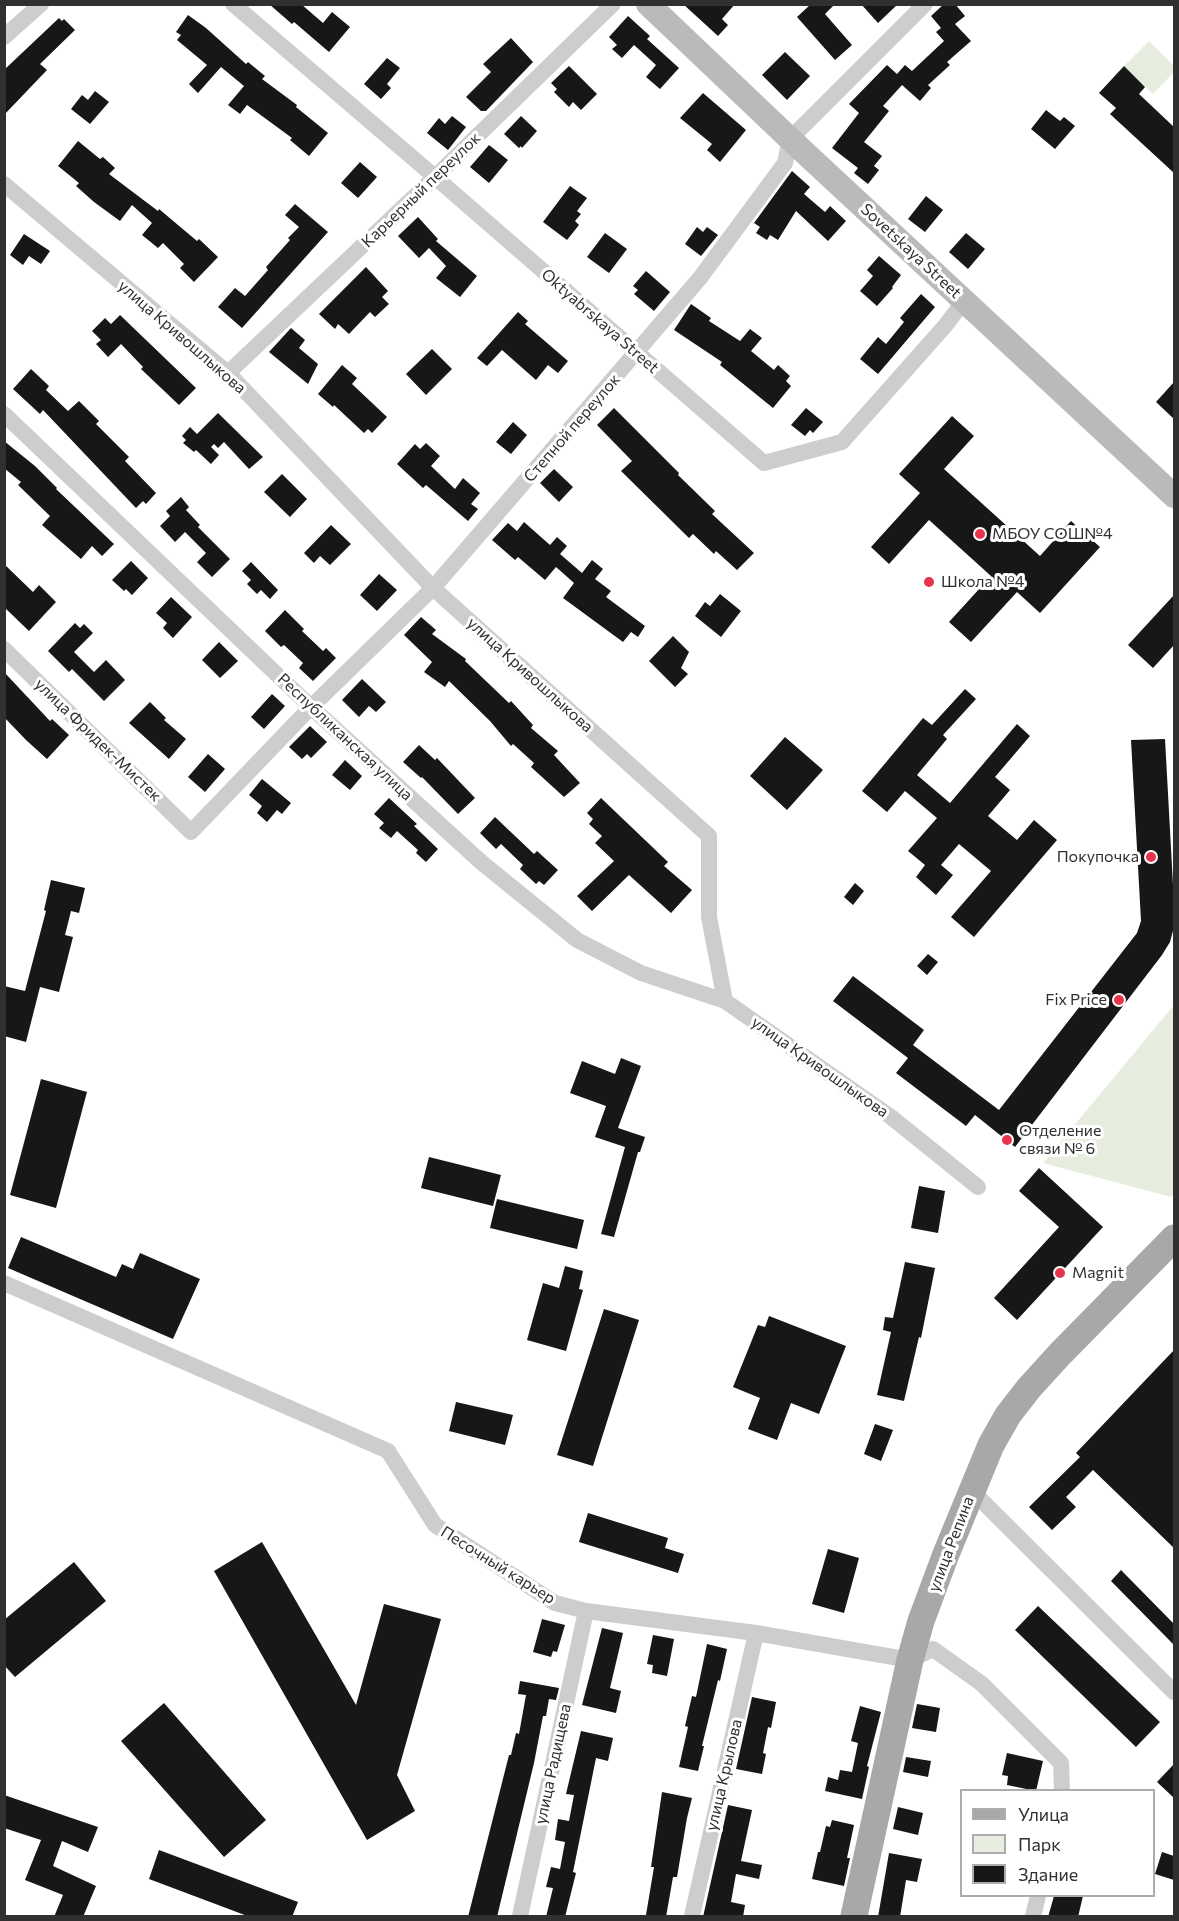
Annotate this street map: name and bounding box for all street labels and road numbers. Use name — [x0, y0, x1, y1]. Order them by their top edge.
street label: Карьерный переулок — [358, 128, 484, 252]
street label: Sovetskaya Street — [857, 200, 965, 302]
street label: Oktyabrskaya Street — [537, 265, 663, 377]
street label: улица Кривошлыкова — [114, 276, 250, 398]
street label: Степной переулок — [520, 370, 624, 486]
street label: улица Кривошлыкова — [463, 613, 597, 737]
street label: Республиканская улица — [274, 669, 416, 805]
street label: улица Фридек-Мистек — [31, 675, 165, 805]
street label: улица Кривошлыкова — [748, 1012, 892, 1122]
street label: улица Репина — [924, 1494, 978, 1594]
street label: Песочный карьер — [437, 1522, 559, 1608]
street label: улица Радищева — [531, 1702, 575, 1826]
street label: улица Крылова — [702, 1717, 746, 1833]

